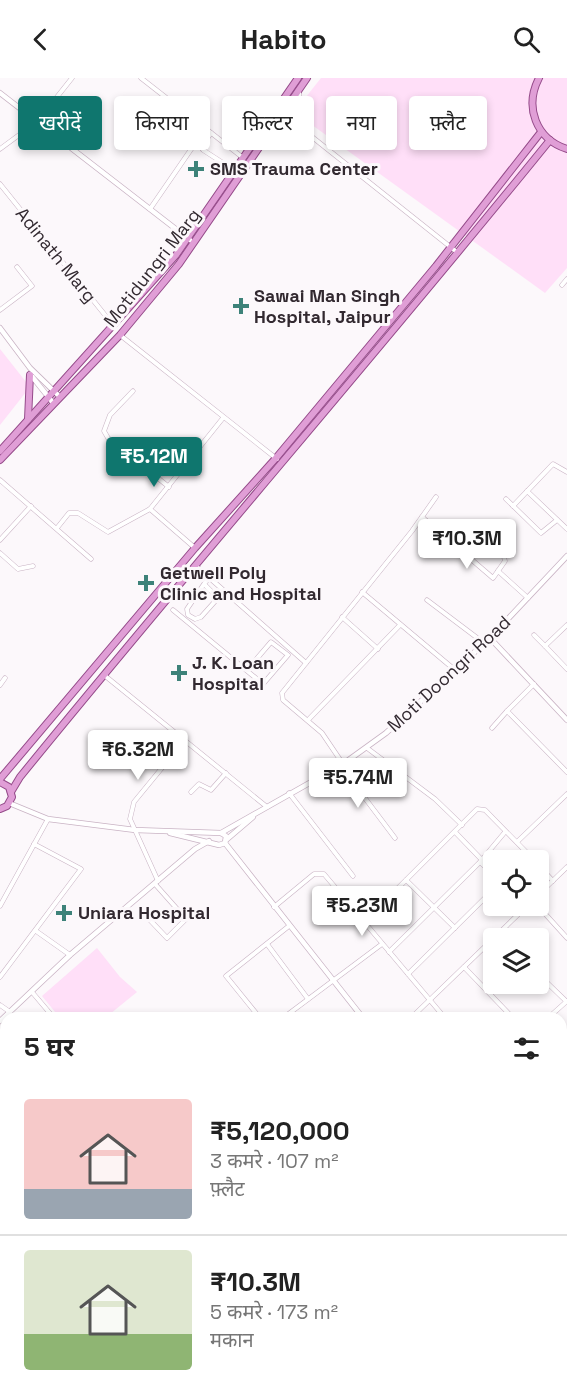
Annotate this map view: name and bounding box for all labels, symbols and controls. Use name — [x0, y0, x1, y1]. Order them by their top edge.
text: Habito — [240, 22, 327, 57]
icon: back — [24, 23, 57, 56]
icon: search — [510, 23, 543, 56]
chip: खरीदें — [18, 96, 102, 150]
chip: किराया — [114, 96, 210, 150]
chip: फ़िल्टर — [222, 96, 314, 150]
chip: नया — [326, 96, 397, 150]
chip: फ़्लैट — [409, 96, 487, 150]
place label: SMS Trauma Center — [210, 157, 378, 180]
marker: SMS Trauma Center — [187, 160, 205, 178]
street label: Adinath Marg — [11, 202, 102, 307]
street label: Motidungri Marg — [98, 204, 205, 332]
place label: Sawai Man Singh Hospital, Jaipur — [254, 284, 400, 328]
marker: Sawai Man Singh Hospital, Jaipur — [232, 297, 250, 315]
pin: ₹5.12M — [105, 437, 203, 488]
text: ₹5.12M — [120, 443, 188, 469]
pin: ₹10.3M — [418, 519, 516, 570]
text: ₹10.3M — [432, 525, 502, 551]
place label: Getwell Poly Clinic and Hospital — [160, 561, 322, 605]
marker: Getwell Poly Clinic and Hospital — [137, 574, 155, 592]
street label: Moti Doongri Road — [382, 611, 515, 737]
place label: J. K. Loan Hospital — [192, 651, 274, 695]
marker: J. K. Loan Hospital — [170, 664, 188, 682]
pin: ₹6.32M — [89, 730, 187, 781]
text: ₹6.32M — [102, 736, 174, 762]
pin: ₹5.74M — [309, 758, 407, 809]
text: ₹5.74M — [323, 764, 393, 790]
map controls — [483, 850, 549, 994]
button: locate — [483, 850, 549, 916]
pin: ₹5.23M — [313, 886, 411, 937]
text: ₹5.23M — [326, 892, 398, 918]
place label: Uniara Hospital — [78, 901, 210, 924]
marker: Uniara Hospital — [55, 904, 73, 922]
button: layers — [483, 928, 549, 994]
text: 5 घर — [24, 1030, 75, 1064]
icon: filters — [510, 1032, 543, 1065]
text: ₹5,120,000 — [210, 1114, 350, 1148]
icon: home — [72, 1123, 144, 1195]
text: 3 कमरे · 107 m² — [210, 1148, 339, 1174]
text: फ़्लैट — [210, 1176, 245, 1202]
text: ₹10.3M — [210, 1265, 301, 1299]
icon: home — [72, 1274, 144, 1346]
text: 5 कमरे · 173 m² — [210, 1299, 338, 1325]
text: मकान — [210, 1327, 254, 1353]

